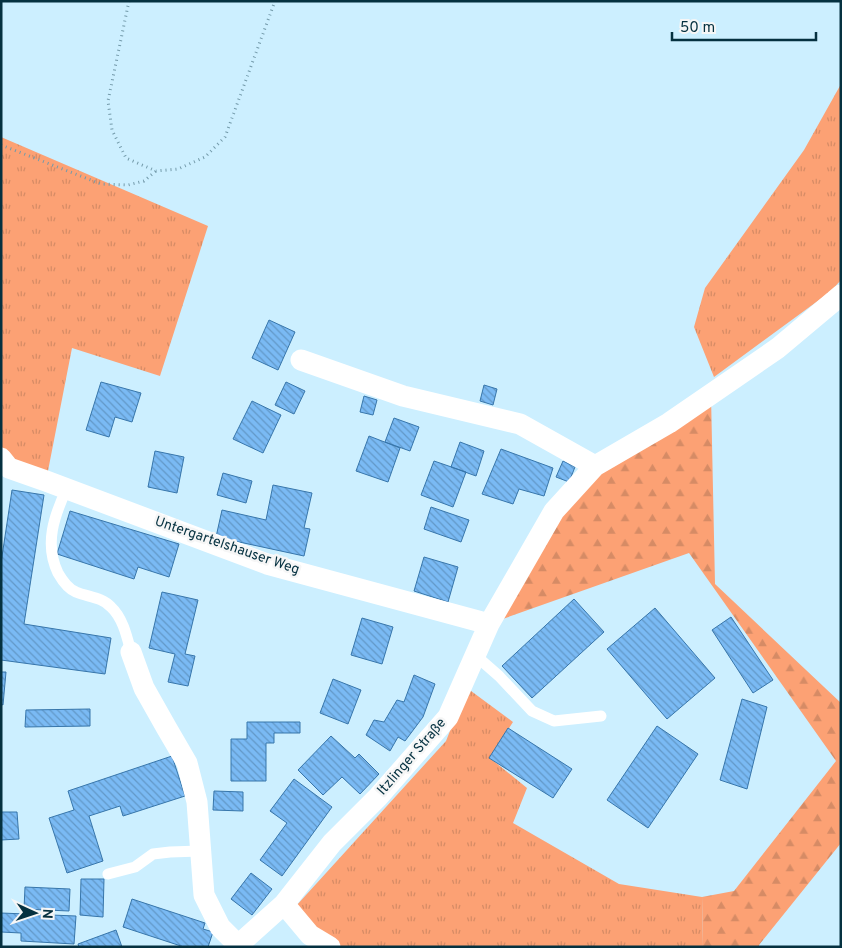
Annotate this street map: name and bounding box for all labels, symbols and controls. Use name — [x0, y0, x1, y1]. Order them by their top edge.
scale bar — [672, 10, 816, 42]
text: 50 m — [680, 19, 715, 38]
street label: Untergartelshauser Weg — [152, 513, 302, 579]
street label: Itzlinger Straße — [374, 715, 450, 799]
north arrow — [10, 888, 60, 938]
text: N — [38, 908, 55, 919]

